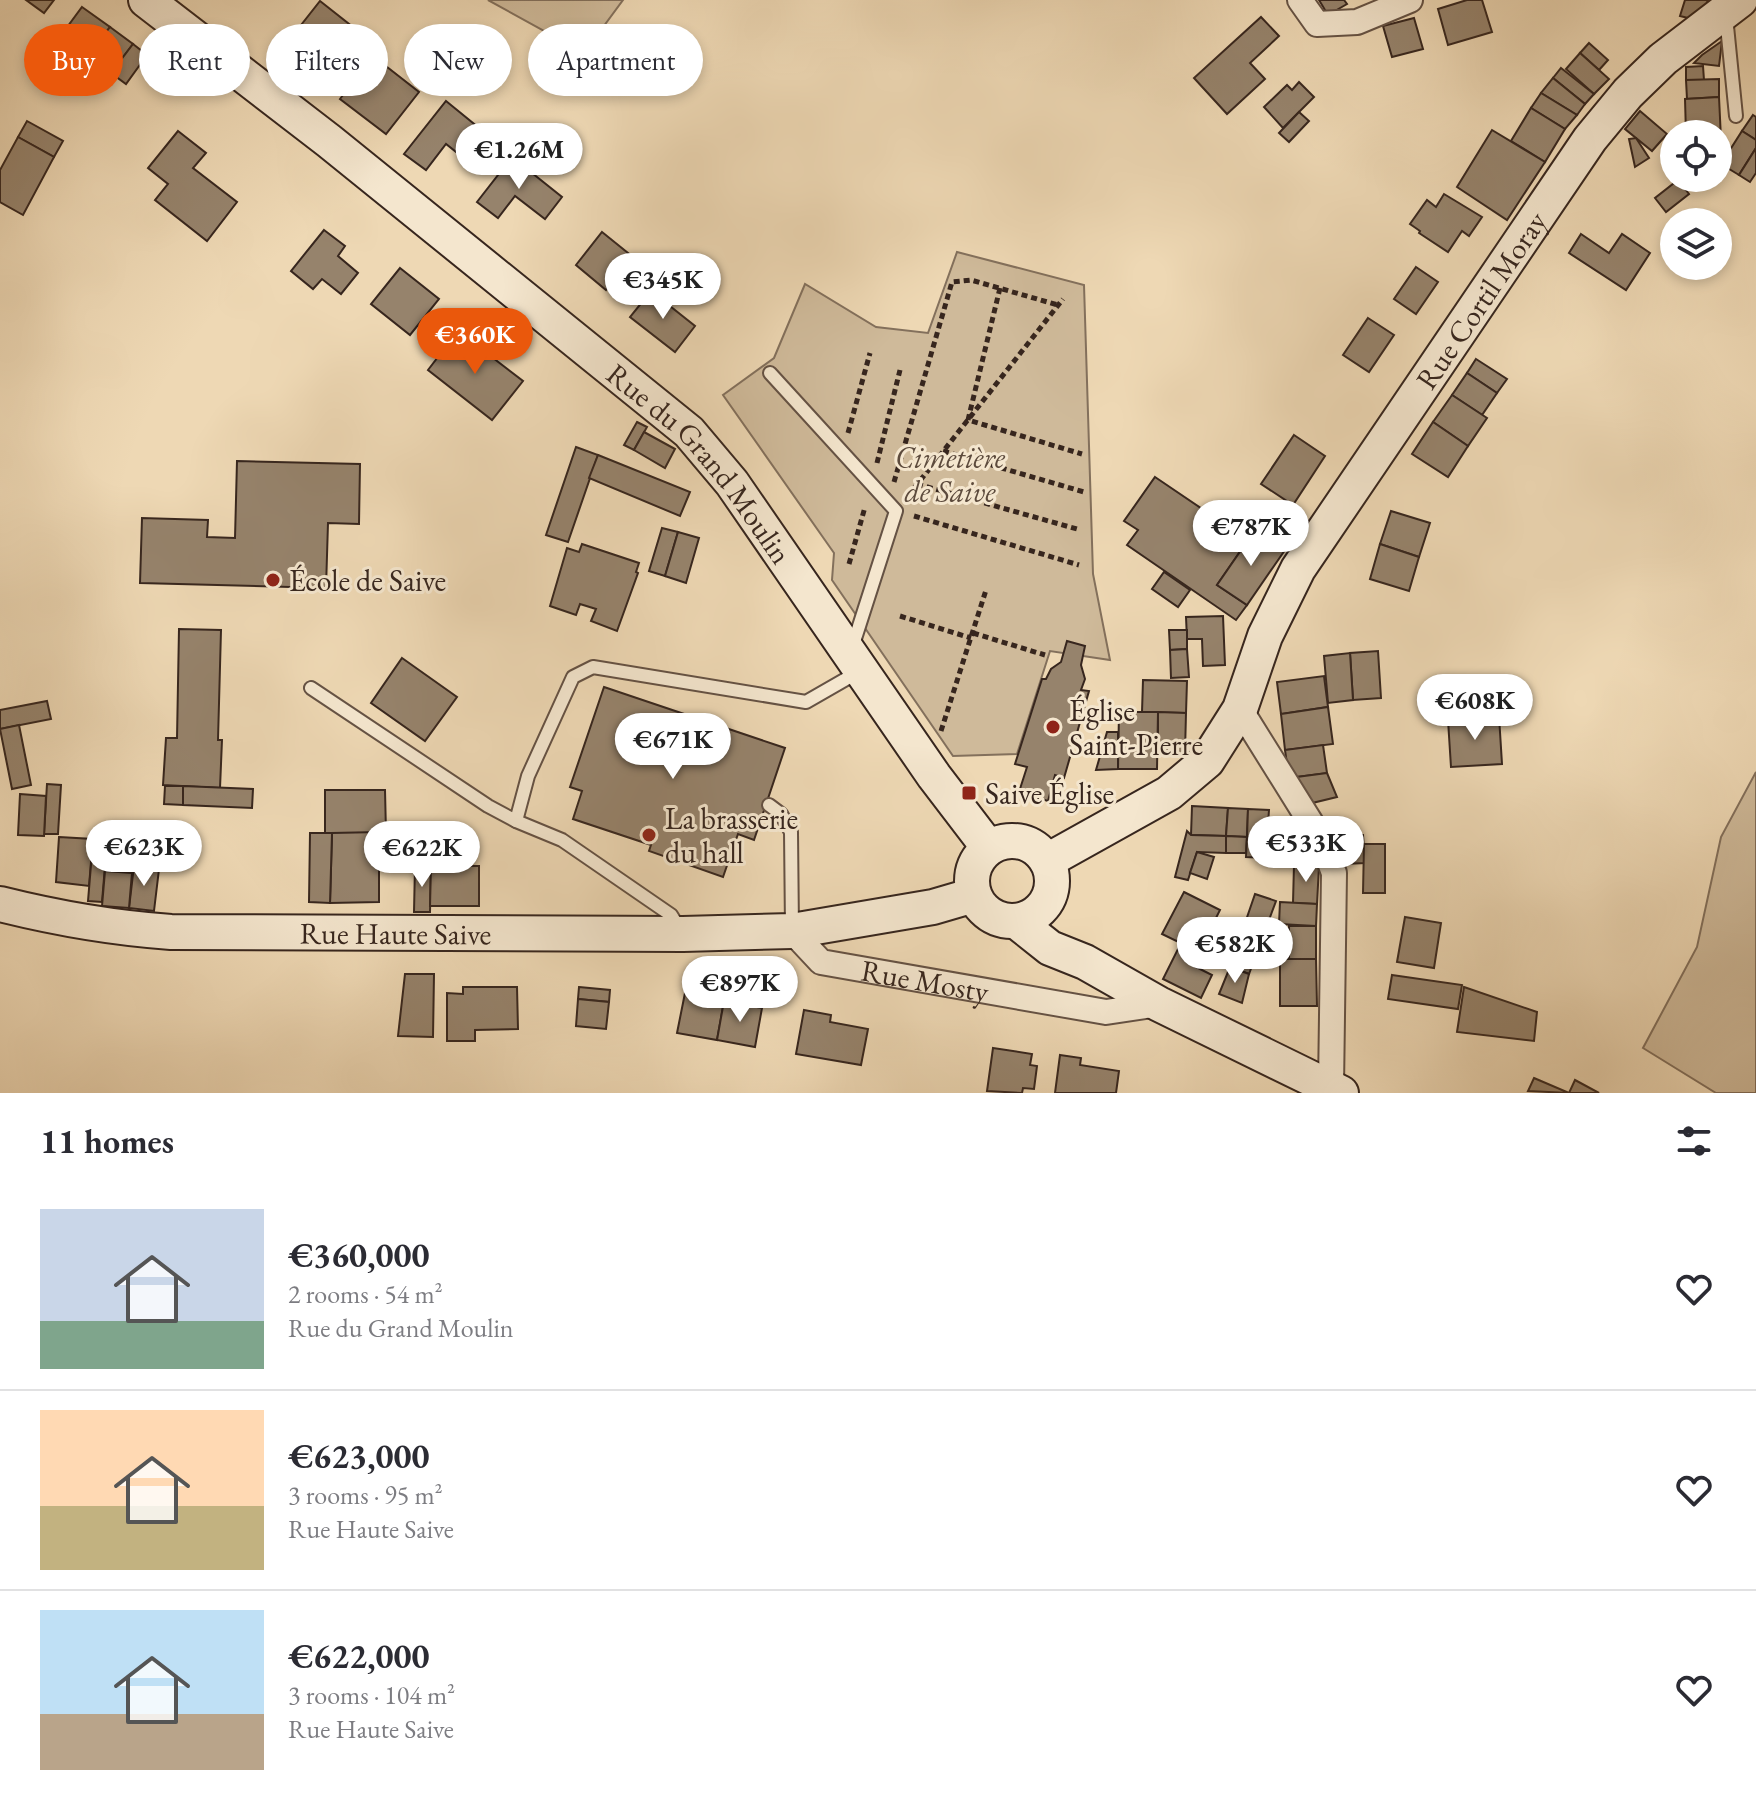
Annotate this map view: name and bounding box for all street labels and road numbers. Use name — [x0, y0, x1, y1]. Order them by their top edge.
street label: Rue Cortil Moray — [1406, 203, 1556, 397]
street label: Rue du Grand Moulin — [599, 354, 801, 571]
street label: Rue Haute Saive — [300, 913, 491, 953]
street label: Rue Mosty — [858, 950, 992, 1011]

